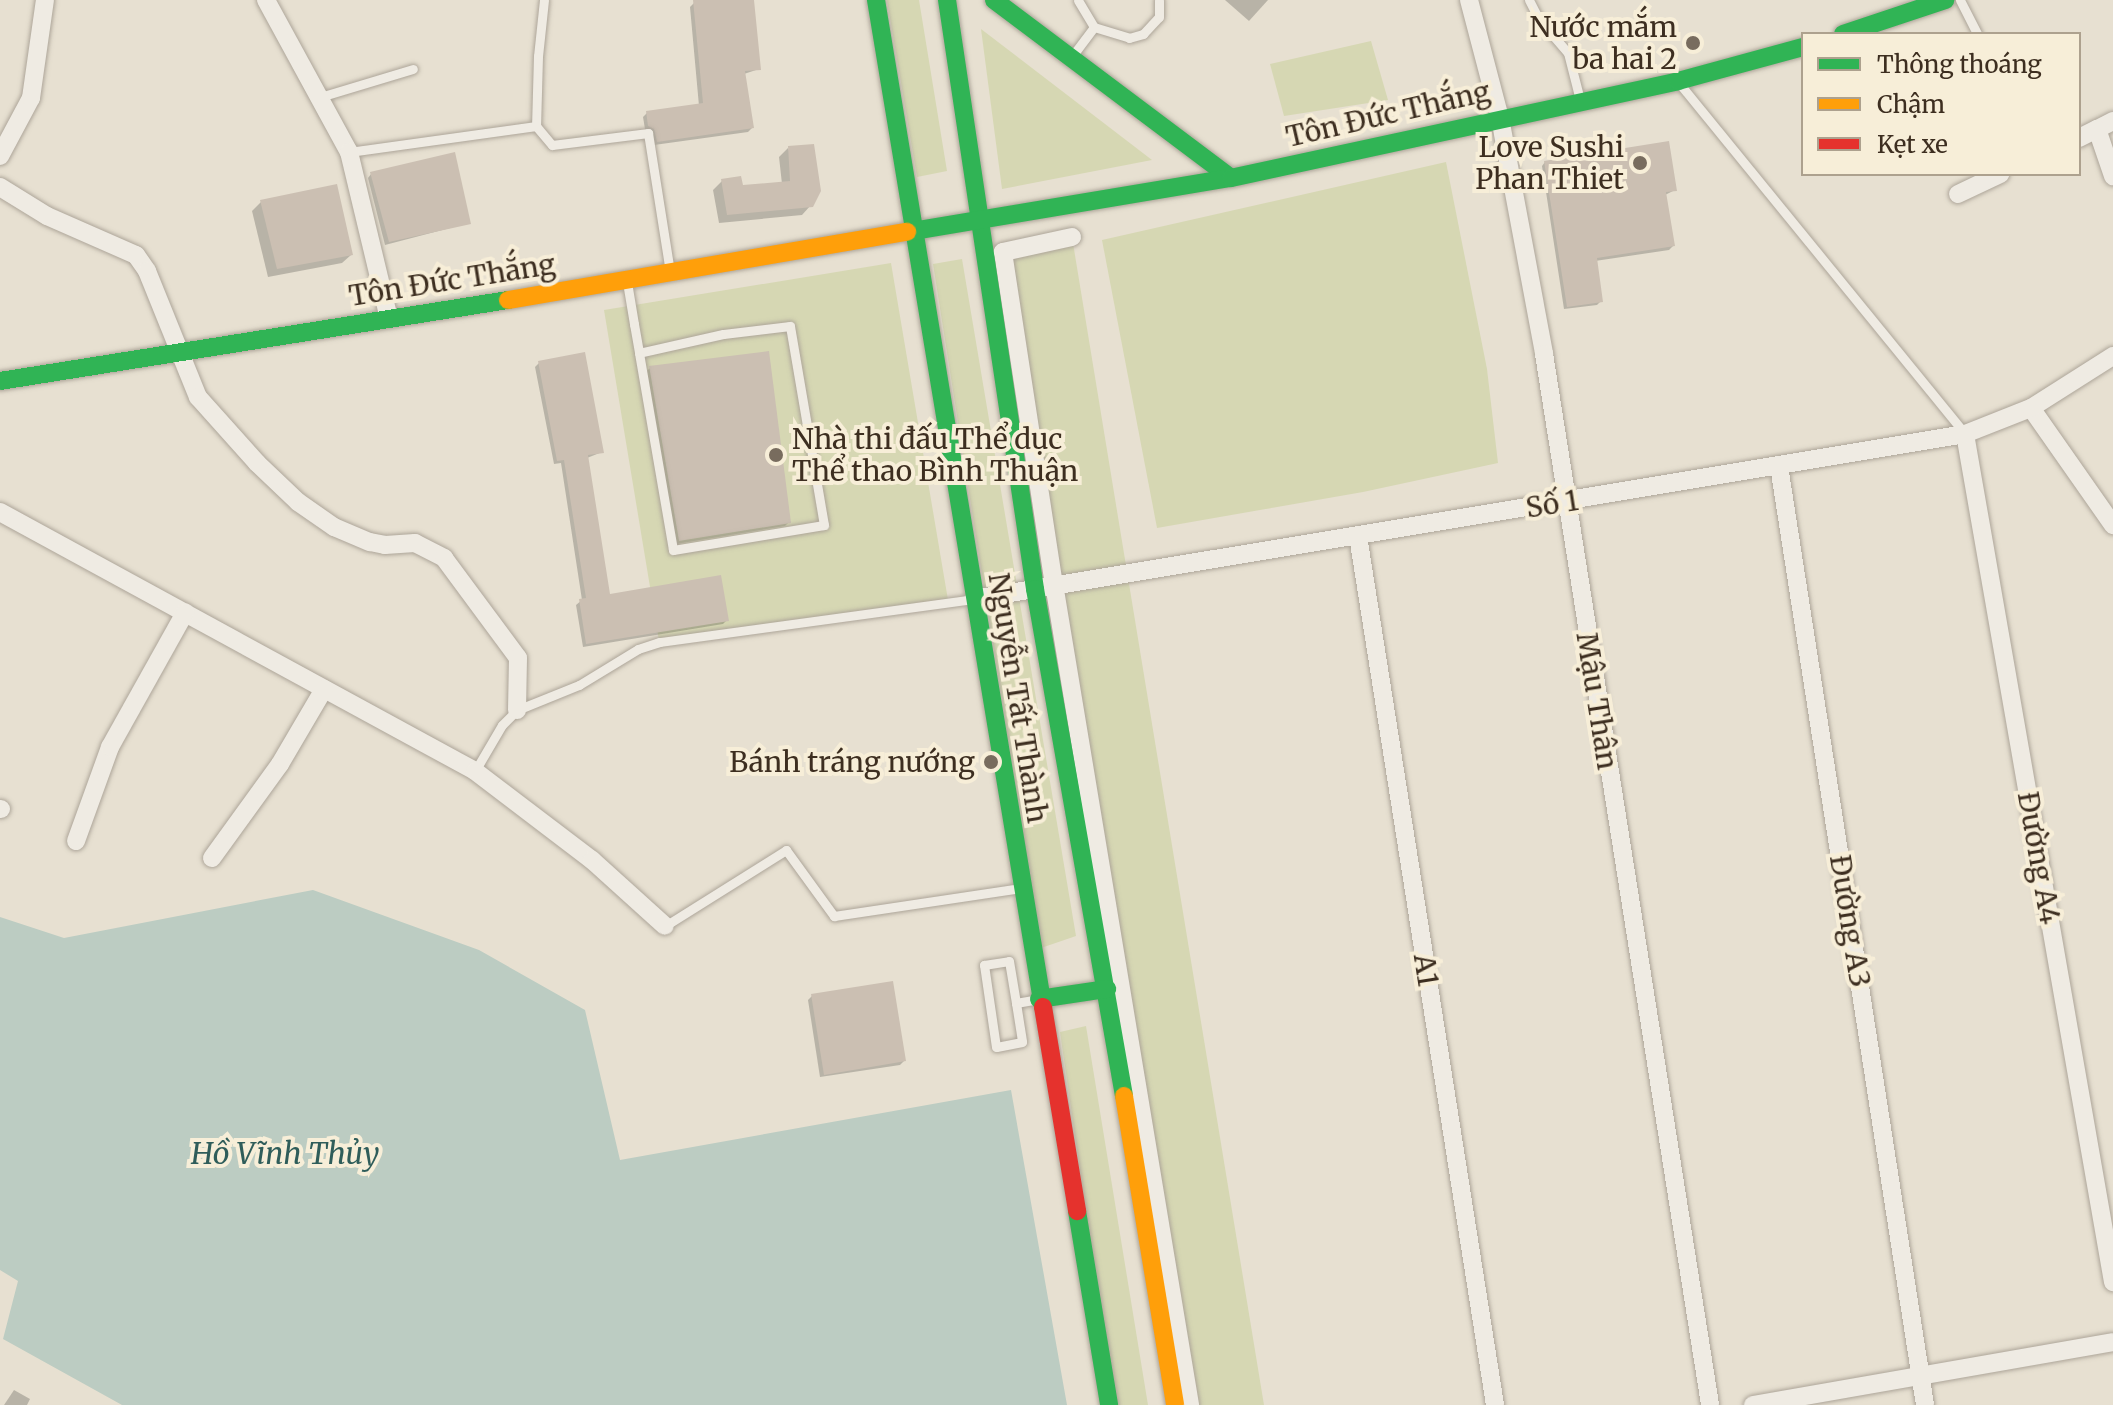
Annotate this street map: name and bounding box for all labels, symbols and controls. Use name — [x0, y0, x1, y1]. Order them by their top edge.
place label: Nước mắm ba hai 2 — [1530, 10, 1677, 76]
legend — [1801, 32, 2081, 176]
marker: Nước mắm ba hai 2 — [1684, 34, 1702, 52]
text: Thông thoáng — [1877, 49, 2042, 80]
street label: Tôn Đức Thắng — [1283, 74, 1493, 154]
text: Chậm — [1877, 89, 1945, 120]
text: Kẹt xe — [1877, 129, 1948, 160]
place label: Love Sushi Phan Thiet — [1475, 130, 1624, 196]
marker: Love Sushi Phan Thiet — [1631, 154, 1649, 172]
street label: Tôn Đức Thắng — [346, 247, 558, 313]
place label: Nhà thi đấu Thể dục Thể thao Bình Thuận — [792, 422, 1078, 488]
marker: Nhà thi đấu Thể dục Thể thao Bình Thuận — [767, 446, 785, 464]
street label: Số 1 — [1523, 483, 1581, 525]
street label: Nguyễn Tất Thành — [982, 571, 1054, 825]
street label: Mậu Thân — [1570, 630, 1624, 772]
place label: Bánh tráng nướng — [729, 745, 975, 779]
marker: Bánh tráng nướng — [982, 753, 1000, 771]
street label: Đường A4 — [2011, 789, 2067, 927]
street label: Đường A3 — [1823, 852, 1877, 990]
street label: A1 — [1407, 951, 1445, 989]
water label: Hồ Vĩnh Thủy — [191, 1135, 379, 1171]

